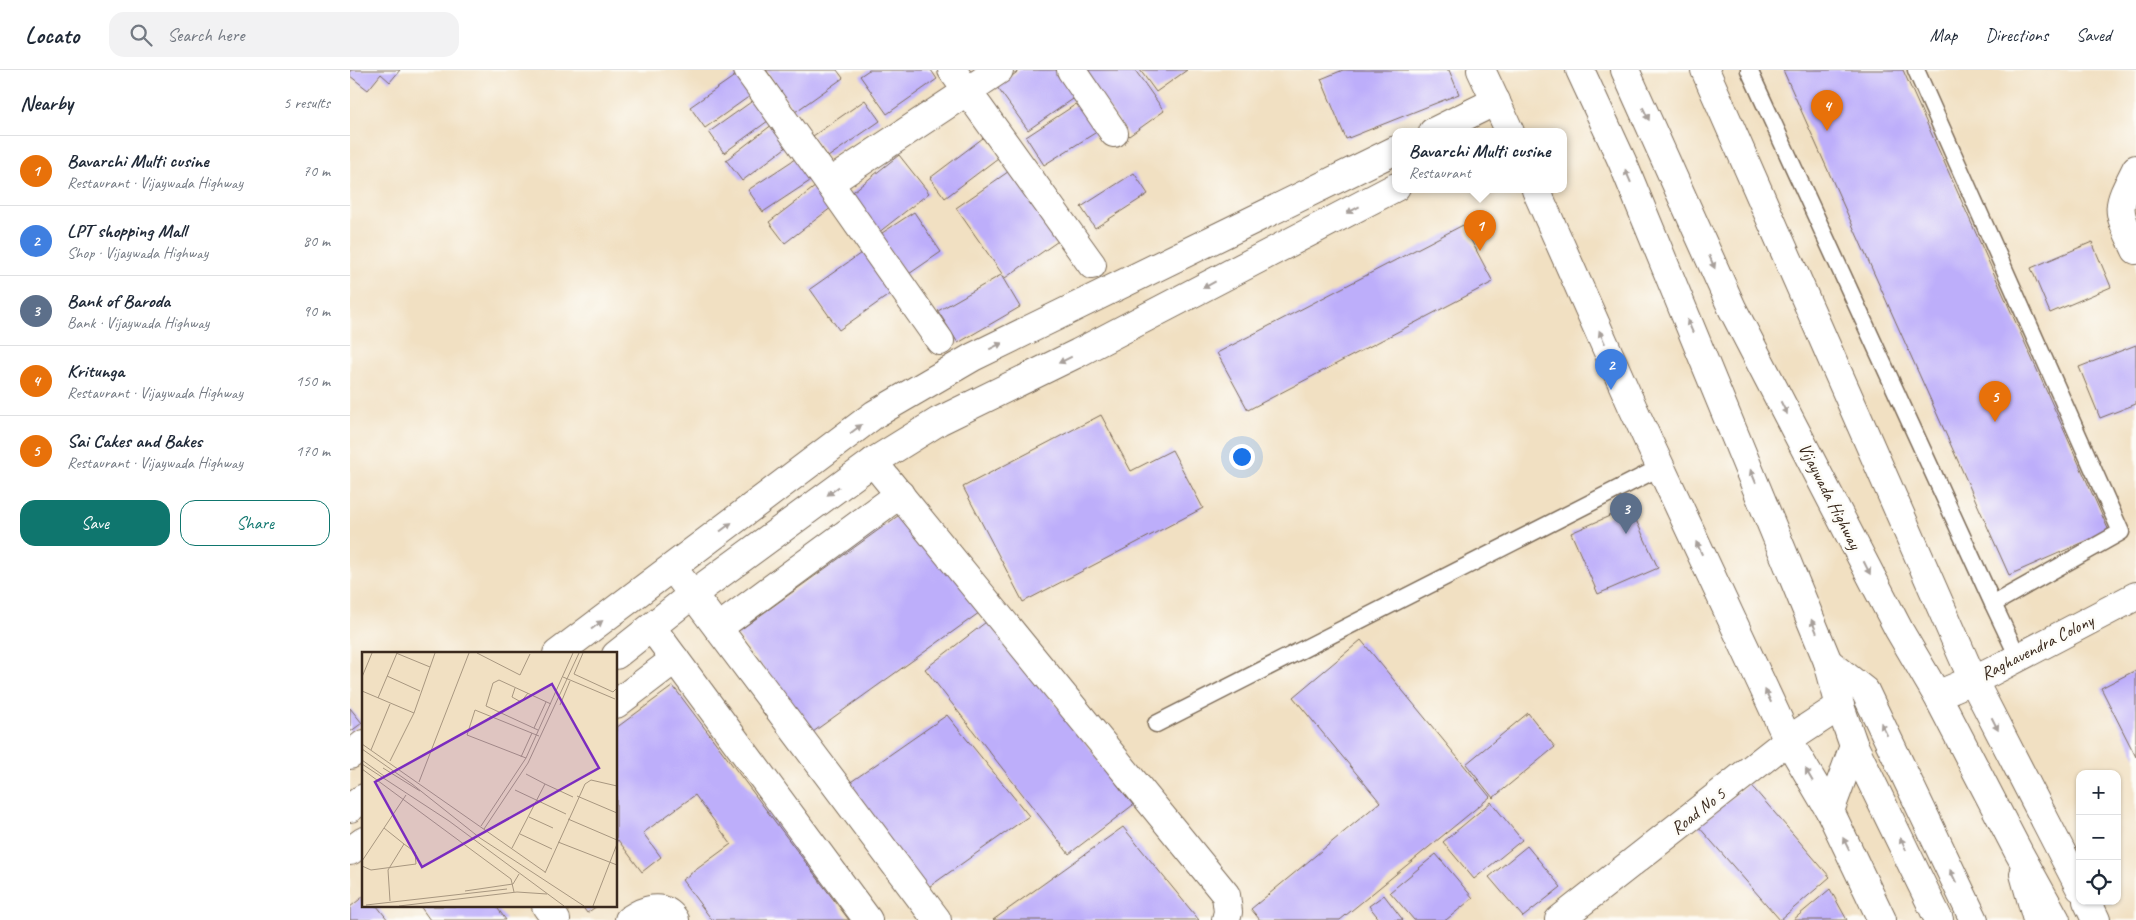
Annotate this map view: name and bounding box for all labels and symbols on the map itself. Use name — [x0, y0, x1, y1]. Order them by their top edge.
pin: 4 — [1811, 90, 1843, 131]
one-way arrow — [1642, 107, 1650, 121]
one-way arrow — [1623, 169, 1631, 183]
one-way arrow — [1346, 206, 1360, 214]
pin: 1 — [1464, 210, 1496, 251]
one-way arrow — [1708, 255, 1716, 269]
one-way arrow — [1202, 281, 1216, 289]
one-way arrow — [1686, 319, 1694, 333]
one-way arrow — [1597, 330, 1605, 344]
one-way arrow — [989, 342, 1003, 350]
pin: 2 — [1595, 349, 1627, 390]
one-way arrow — [1058, 356, 1072, 364]
pin: 5 — [1979, 381, 2011, 422]
one-way arrow — [1780, 401, 1788, 415]
one-way arrow — [849, 424, 863, 434]
street label: Vijaywada Highway — [1794, 439, 1867, 554]
your location — [1229, 444, 1255, 470]
one-way arrow — [1748, 469, 1756, 483]
one-way arrow — [826, 486, 840, 496]
pin: 3 — [1610, 493, 1642, 534]
one-way arrow — [720, 522, 733, 532]
one-way arrow — [1695, 541, 1703, 555]
one-way arrow — [1863, 561, 1871, 575]
street label: Raghavendra Colony — [1977, 608, 2099, 685]
one-way arrow — [590, 619, 603, 630]
one-way arrow — [1810, 619, 1817, 634]
inset map — [362, 652, 618, 908]
one-way arrow — [1763, 689, 1771, 703]
one-way arrow — [1991, 716, 1999, 731]
one-way arrow — [1879, 722, 1887, 736]
one-way arrow — [1805, 768, 1813, 783]
street label: Road No 5 — [1666, 782, 1730, 839]
one-way arrow — [1842, 837, 1850, 852]
one-way arrow — [1899, 837, 1907, 851]
one-way arrow — [1949, 869, 1957, 883]

